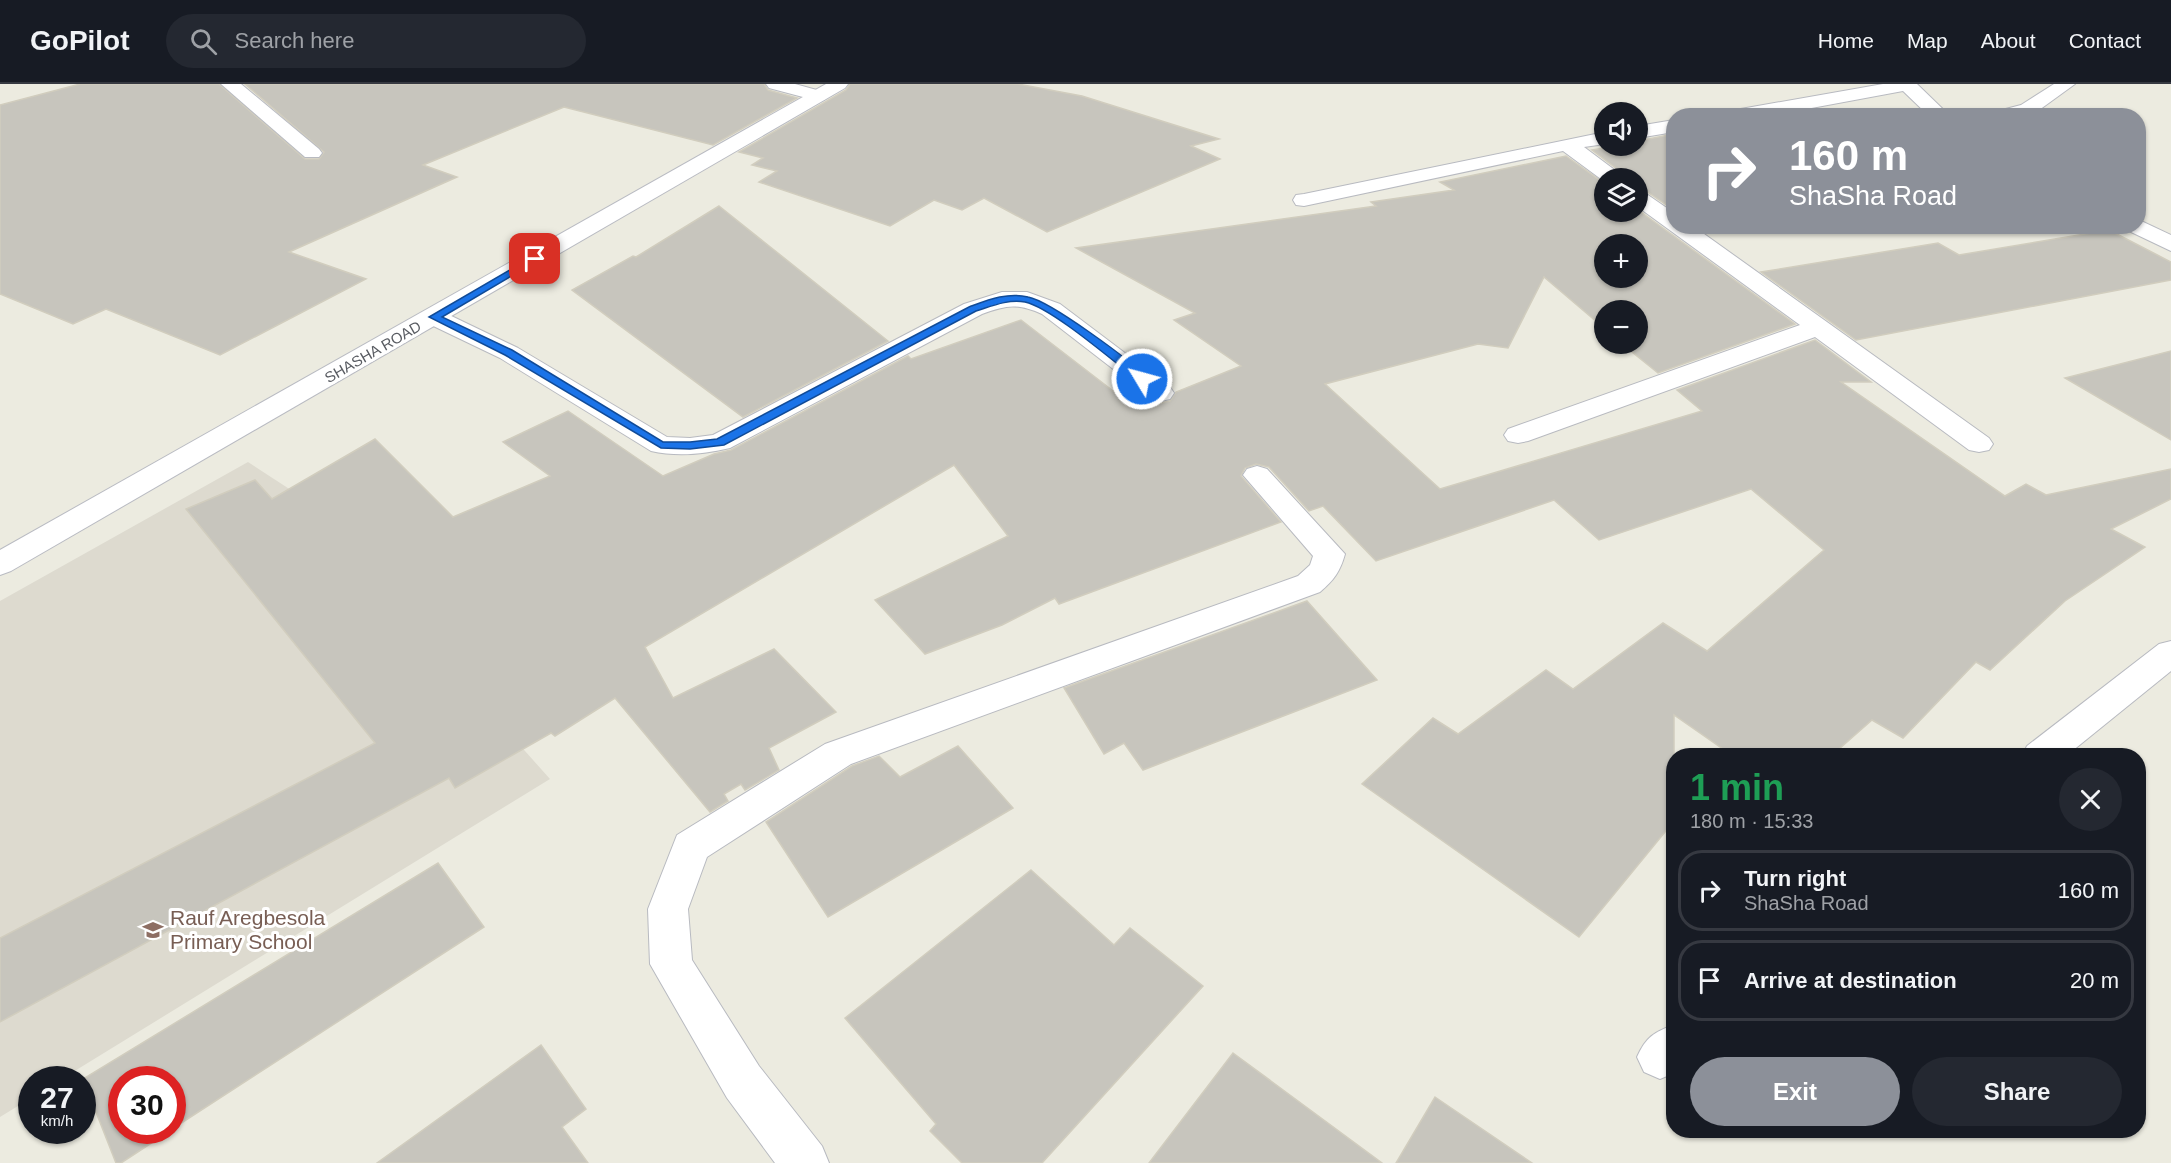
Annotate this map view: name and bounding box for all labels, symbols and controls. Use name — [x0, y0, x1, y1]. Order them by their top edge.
search box — [166, 14, 586, 68]
text: GoPilot — [30, 25, 130, 56]
icon: search — [187, 25, 220, 58]
text: Search here — [235, 28, 354, 53]
text: Home — [1818, 29, 1874, 52]
text: Map — [1907, 29, 1948, 52]
text: About — [1981, 29, 2036, 52]
text: Contact — [2069, 29, 2141, 52]
map controls — [1594, 102, 1648, 354]
button: sound — [1594, 102, 1648, 156]
icon: right — [1690, 132, 1768, 210]
text: 160 m — [1789, 132, 1908, 179]
button: layers — [1594, 168, 1648, 222]
text: ShaSha Road — [1789, 181, 1957, 211]
pin — [509, 233, 560, 284]
button: + — [1594, 234, 1648, 288]
icon: arrive — [518, 242, 551, 275]
button: − — [1594, 300, 1648, 354]
street label: SHASHA ROAD — [322, 317, 424, 386]
position arrow — [1110, 347, 1174, 411]
text: 1 min — [1690, 767, 1784, 808]
button: close — [2059, 768, 2122, 831]
text: 180 m · 15:33 — [1690, 810, 1813, 832]
text: Turn right — [1744, 866, 1846, 891]
icon: right — [1693, 874, 1726, 907]
text: 160 m — [2058, 878, 2119, 903]
text: ShaSha Road — [1744, 892, 1869, 914]
place label: Rauf Aregbesola Primary School — [170, 906, 326, 953]
school or university icon: Rauf Aregbesola Primary School — [141, 918, 165, 942]
icon: arrive — [1693, 964, 1726, 997]
text: Arrive at destination — [1744, 968, 1957, 993]
text: 20 m — [2070, 968, 2119, 993]
button: Exit — [1690, 1057, 1900, 1126]
button: Share — [1912, 1057, 2122, 1126]
speed limit sign: 30 — [108, 1066, 186, 1144]
text: 27 — [40, 1081, 74, 1114]
text: km/h — [41, 1112, 73, 1129]

